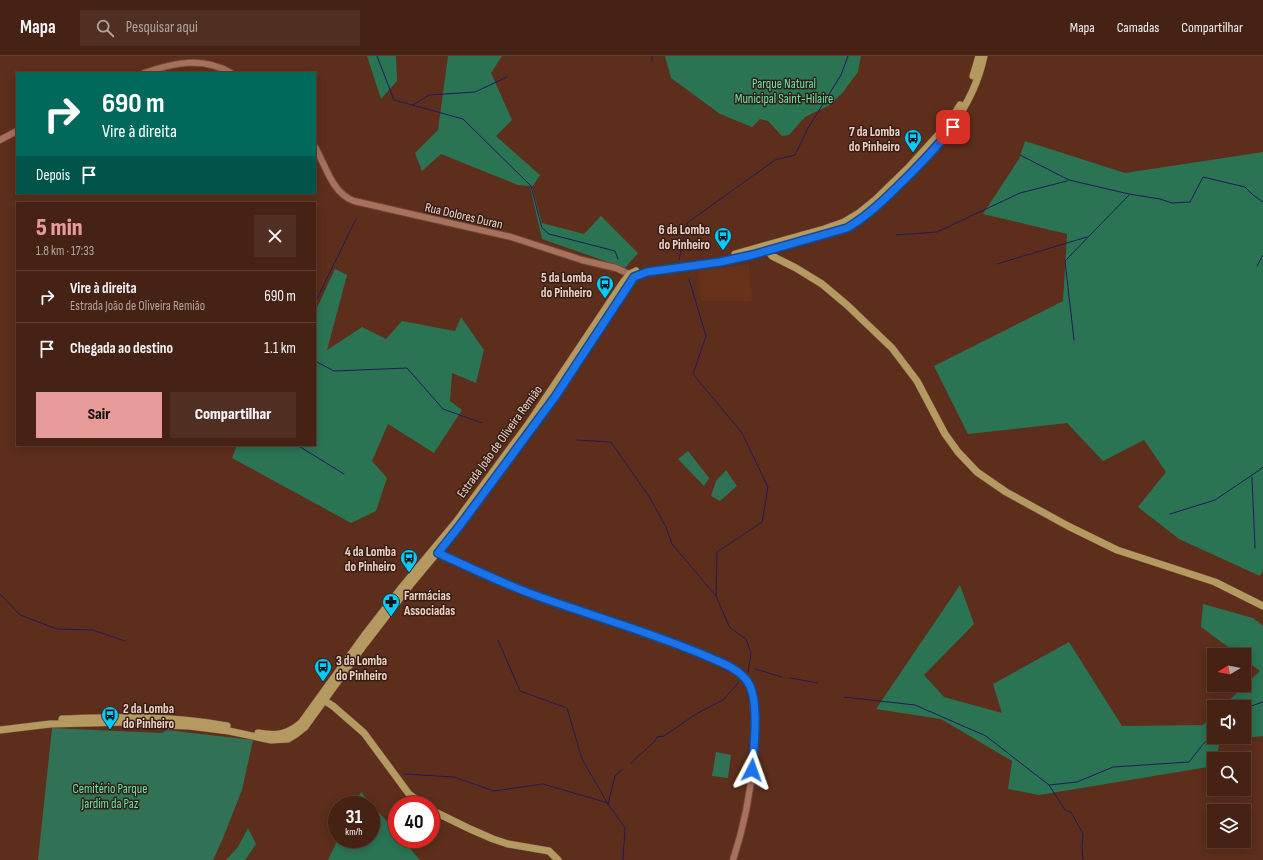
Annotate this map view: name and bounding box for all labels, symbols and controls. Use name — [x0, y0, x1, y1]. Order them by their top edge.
search box — [80, 10, 360, 46]
text: Mapa — [20, 16, 56, 39]
icon: search — [94, 17, 116, 39]
text: Pesquisar aqui — [126, 18, 198, 37]
text: Mapa — [1070, 19, 1095, 36]
text: Camadas — [1117, 19, 1159, 36]
text: Compartilhar — [1181, 19, 1243, 36]
park label: Parque Natural Municipal Saint-Hilaire — [735, 76, 833, 107]
text: 690 m — [102, 87, 165, 120]
icon: right — [36, 88, 88, 140]
pin — [936, 110, 970, 144]
icon: arrive — [942, 116, 964, 138]
text: Vire à direita — [102, 121, 177, 142]
place label: 7 da Lomba do Pinheiro — [849, 124, 900, 155]
bus stop icon: 7 da Lomba do Pinheiro — [903, 128, 923, 153]
icon: arrive — [78, 164, 100, 186]
text: Depois — [36, 166, 70, 185]
street label: Rua Dolores Duran — [423, 199, 504, 233]
text: 5 min — [36, 213, 83, 242]
button: close — [254, 215, 296, 257]
place label: 6 da Lomba do Pinheiro — [659, 222, 710, 253]
bus stop icon: 6 da Lomba do Pinheiro — [713, 226, 733, 251]
text: 1.8 km · 17:33 — [36, 243, 94, 259]
place label: 5 da Lomba do Pinheiro — [541, 270, 592, 301]
bus stop icon: 5 da Lomba do Pinheiro — [595, 274, 615, 299]
text: Vire à direita — [70, 279, 137, 298]
icon: right — [36, 286, 58, 308]
text: 690 m — [264, 287, 296, 306]
text: Estrada João de Oliveira Remião — [70, 298, 205, 314]
icon: arrive — [36, 338, 58, 360]
text: Chegada ao destino — [70, 339, 173, 358]
text: 1.1 km — [264, 339, 296, 358]
street label: Estrada João de Oliveira Remião — [454, 382, 546, 501]
button: Sair — [36, 392, 162, 438]
button: Compartilhar — [170, 392, 296, 438]
place label: 4 da Lomba do Pinheiro — [345, 544, 396, 575]
bus stop icon: 4 da Lomba do Pinheiro — [399, 548, 419, 573]
place label: Farmácias Associadas — [403, 588, 455, 619]
pharmacy icon: Farmácias Associadas — [381, 592, 401, 617]
north arrow — [1207, 648, 1251, 692]
map controls — [1207, 648, 1251, 848]
place label: 3 da Lomba do Pinheiro — [336, 653, 388, 684]
bus stop icon: 3 da Lomba do Pinheiro — [313, 657, 333, 682]
button: sound — [1207, 700, 1251, 744]
place label: 2 da Lomba do Pinheiro — [123, 701, 175, 732]
bus stop icon: 2 da Lomba do Pinheiro — [100, 705, 120, 730]
position arrow — [731, 749, 773, 791]
button: search — [1207, 752, 1251, 796]
park label: Cemitério Parque Jardim da Paz — [73, 781, 147, 812]
speed limit sign: 40 — [388, 796, 440, 848]
button: layers — [1207, 804, 1251, 848]
text: 31 — [346, 805, 362, 829]
text: km/h — [345, 826, 363, 838]

